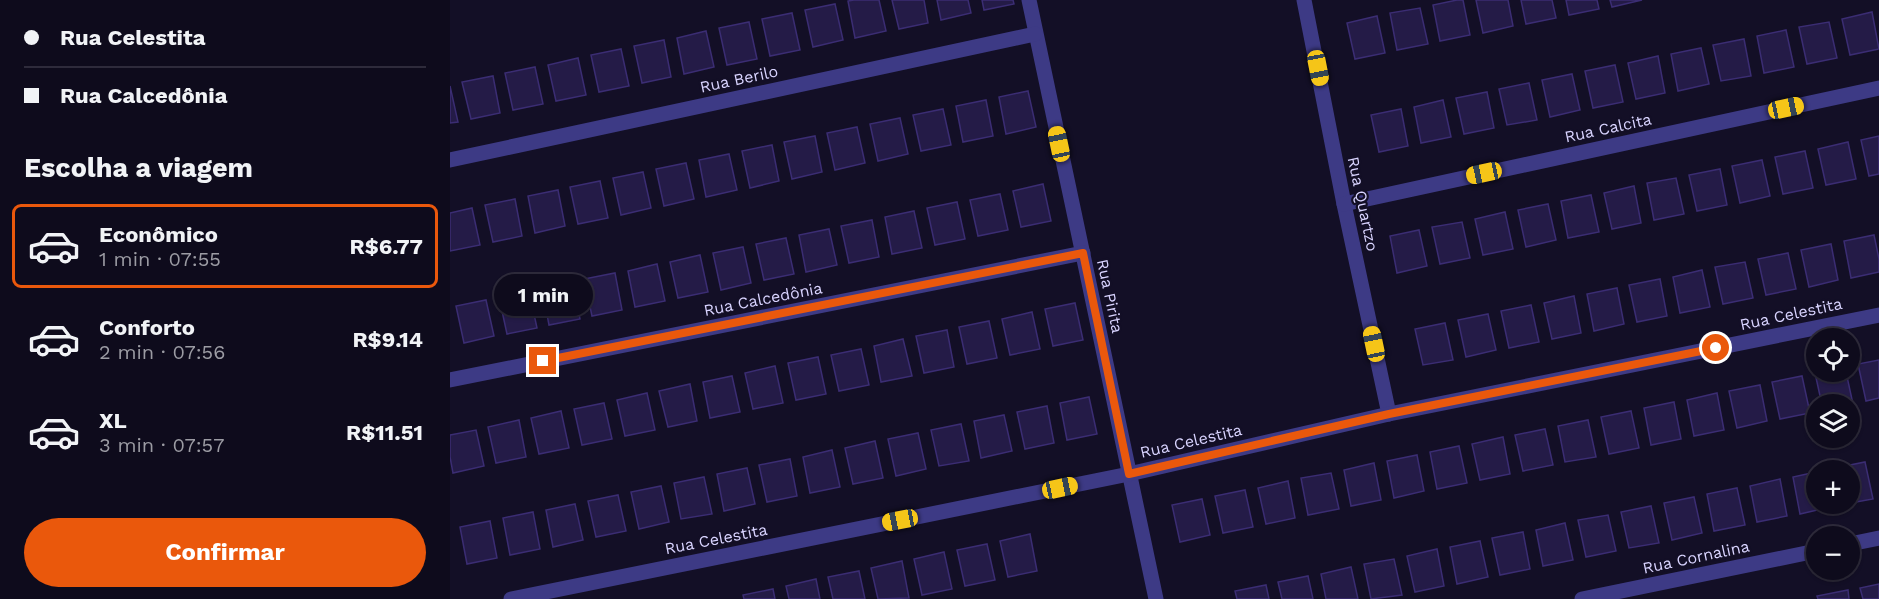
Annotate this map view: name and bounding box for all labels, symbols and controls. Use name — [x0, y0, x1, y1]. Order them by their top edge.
text: Rua Celestita — [60, 25, 205, 50]
car — [1306, 49, 1330, 87]
street label: Rua Berilo — [698, 61, 780, 97]
text: Rua Calcedônia — [60, 83, 227, 108]
car — [1767, 95, 1805, 121]
street label: Rua Calcita — [1563, 110, 1653, 146]
car — [1046, 125, 1072, 163]
text: Escolha a viagem — [24, 152, 253, 184]
street label: Rua Quartzo — [1344, 155, 1382, 253]
car — [1465, 160, 1503, 186]
icon: car — [27, 219, 81, 273]
text: Econômico — [99, 222, 218, 247]
text: R$6.77 — [350, 234, 423, 259]
text: 1 min · 07:55 — [99, 247, 221, 271]
street label: Rua Pirita — [1093, 257, 1127, 335]
callout: 1 min — [494, 274, 592, 316]
street label: Rua Calcedônia — [702, 278, 824, 320]
text: 1 min — [518, 283, 569, 307]
street label: Rua Celestita — [1738, 294, 1844, 334]
icon: car — [27, 312, 81, 366]
text: Conforto — [99, 315, 195, 340]
car — [1361, 325, 1387, 363]
text: R$9.14 — [352, 327, 423, 352]
map controls — [1806, 328, 1860, 580]
button: locate — [1806, 328, 1860, 382]
route start — [1702, 334, 1729, 361]
text: 2 min · 07:56 — [99, 340, 225, 364]
route end — [529, 347, 556, 374]
button: layers — [1806, 394, 1860, 448]
icon: car — [27, 405, 81, 459]
text: XL — [99, 408, 127, 433]
text: R$11.51 — [346, 420, 423, 445]
street label: Rua Celestita — [1138, 420, 1244, 462]
text: 3 min · 07:57 — [99, 433, 224, 457]
button: + — [1806, 460, 1860, 514]
car — [1041, 475, 1079, 501]
car — [881, 508, 919, 532]
button: Confirmar — [24, 518, 426, 587]
street label: Rua Celestita — [663, 520, 769, 558]
button: − — [1806, 526, 1860, 580]
street label: Rua Cornalina — [1641, 536, 1751, 578]

